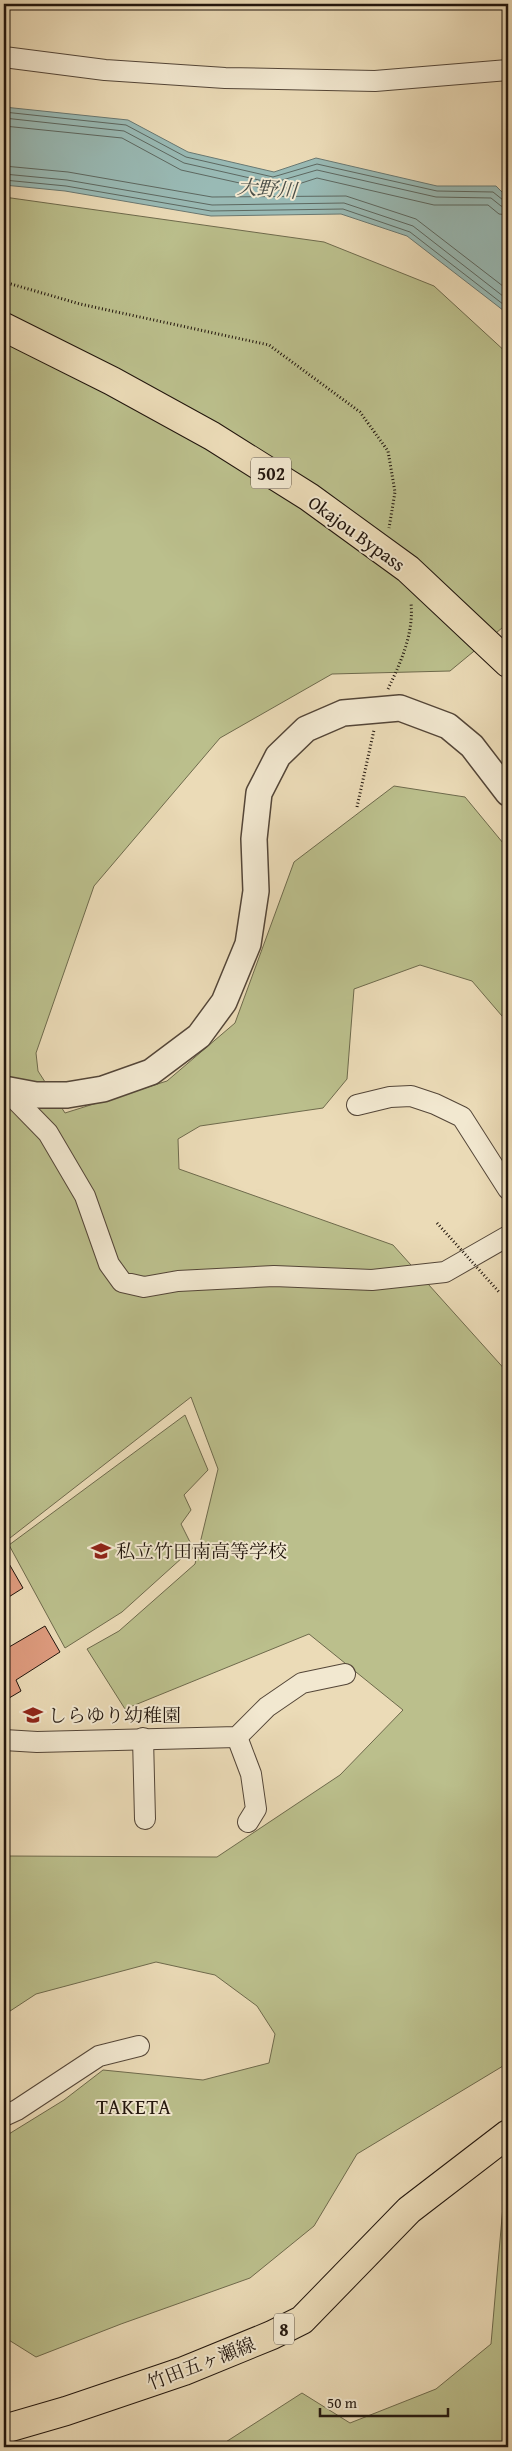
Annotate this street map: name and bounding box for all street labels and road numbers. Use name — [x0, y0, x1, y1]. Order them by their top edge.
road number: 502 — [251, 458, 291, 488]
street label: Okajou Bypass — [303, 488, 411, 578]
road number: 8 — [274, 2314, 294, 2344]
street label: 竹田五ヶ瀬線 — [143, 2330, 259, 2396]

